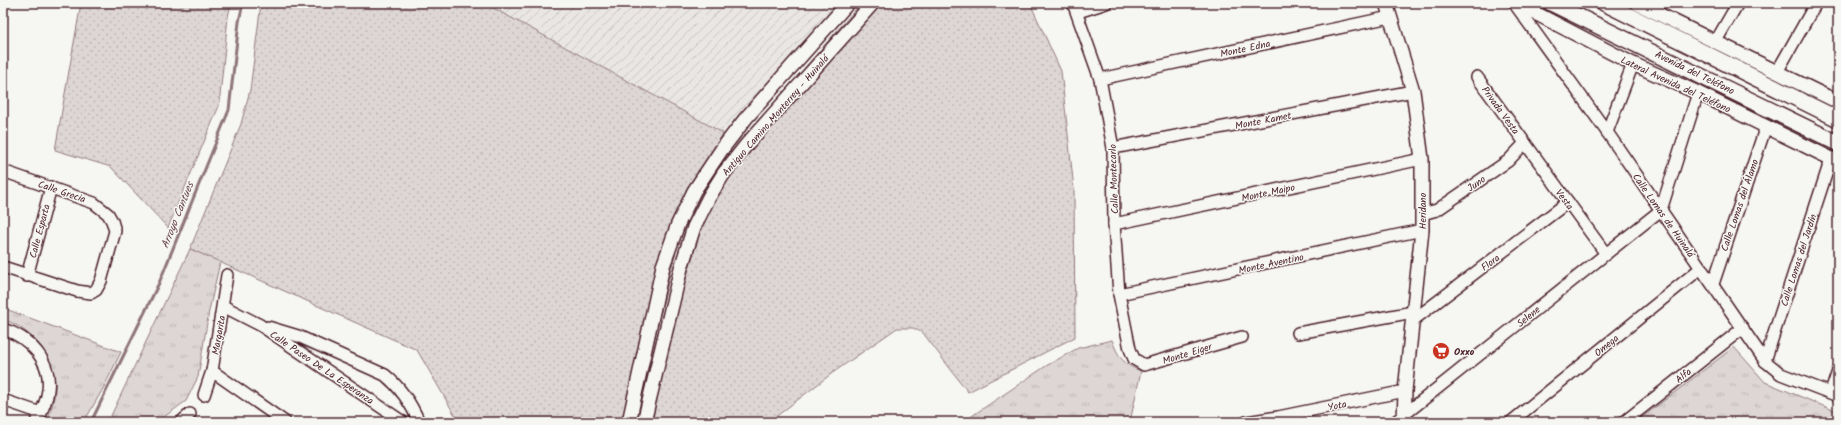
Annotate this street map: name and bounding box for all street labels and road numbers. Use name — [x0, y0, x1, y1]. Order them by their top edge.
street label: Monte Edna — [1219, 36, 1272, 62]
street label: Avenida del Teléfono — [1652, 47, 1738, 99]
street label: Antiguo Camino Monterrey - Huinalá — [718, 50, 834, 180]
street label: Lateral Avenida del Teléfono — [1618, 52, 1734, 118]
street label: Privada Vesta — [1477, 83, 1523, 138]
street label: Monte Kamet — [1234, 108, 1293, 134]
street label: Calle Montecarlo — [1105, 143, 1123, 214]
street label: Calle Lomas del Álamo — [1717, 157, 1763, 254]
street label: Calle Lomas de Huinalá — [1628, 170, 1699, 262]
street label: Juno — [1464, 171, 1489, 196]
street label: Calle Grecia — [36, 176, 88, 208]
street label: Monte Maipo — [1240, 179, 1297, 206]
street label: Vesta — [1551, 186, 1577, 214]
street label: Heridano — [1415, 192, 1431, 229]
street label: Calle Esparta — [25, 202, 55, 260]
street label: Calle Lomas del Jardín — [1776, 212, 1821, 309]
street label: Monte Aventino — [1237, 249, 1306, 279]
street label: Flora — [1478, 250, 1504, 275]
street label: Selene — [1513, 302, 1544, 331]
street label: Margarita — [208, 314, 230, 356]
street label: Calle Paseo De La Esperanza — [266, 327, 377, 409]
street label: Omega — [1591, 331, 1623, 361]
street label: Monte Eiger — [1161, 339, 1215, 369]
street label: Alfa — [1672, 364, 1695, 387]
street label: Yota — [1326, 396, 1348, 416]

